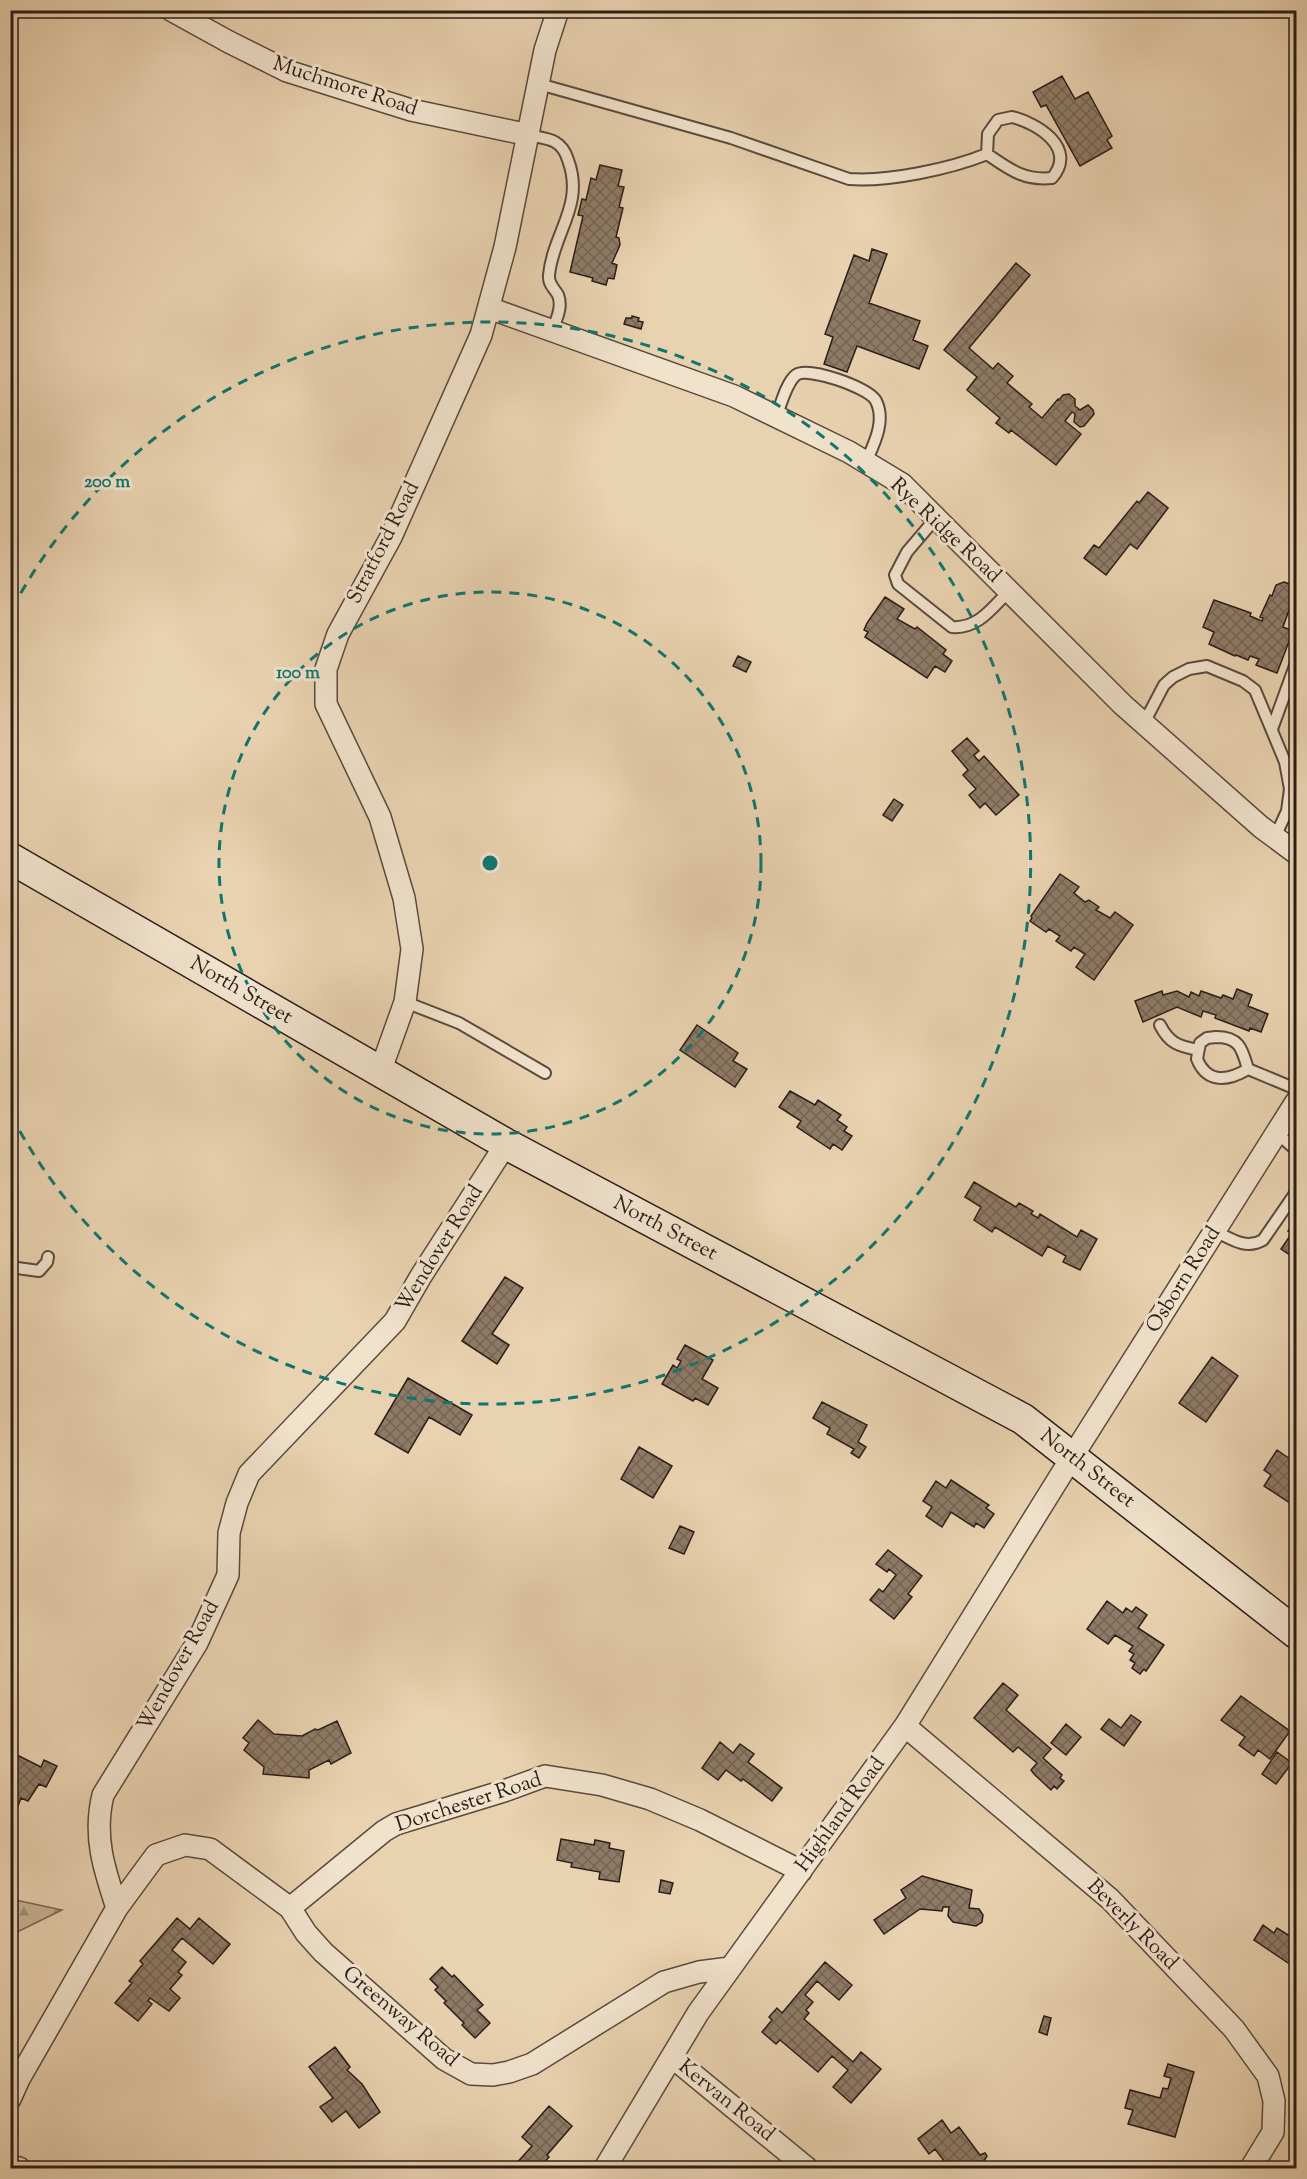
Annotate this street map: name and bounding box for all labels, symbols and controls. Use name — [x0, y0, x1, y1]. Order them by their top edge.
street label: Muchmore Road — [269, 49, 421, 125]
text: 200 m — [84, 470, 130, 496]
street label: Rye Ridge Road — [883, 471, 1007, 591]
street label: Stratford Road — [340, 476, 428, 609]
text: 100 m — [276, 661, 320, 687]
centre of rings — [480, 853, 500, 873]
street label: North Street — [184, 950, 298, 1032]
street label: Wendover Road — [389, 1179, 491, 1319]
street label: North Street — [608, 1189, 722, 1269]
street label: Osborn Road — [1139, 1221, 1229, 1339]
street label: North Street — [1033, 1422, 1141, 1516]
street label: Wendover Road — [131, 1595, 227, 1737]
street label: Highland Road — [789, 1751, 893, 1879]
street label: Dorchester Road — [392, 1765, 546, 1841]
street label: Beverly Road — [1080, 1873, 1185, 1978]
street label: Greenway Road — [335, 1959, 465, 2075]
street label: Kervan Road — [671, 2053, 781, 2149]

